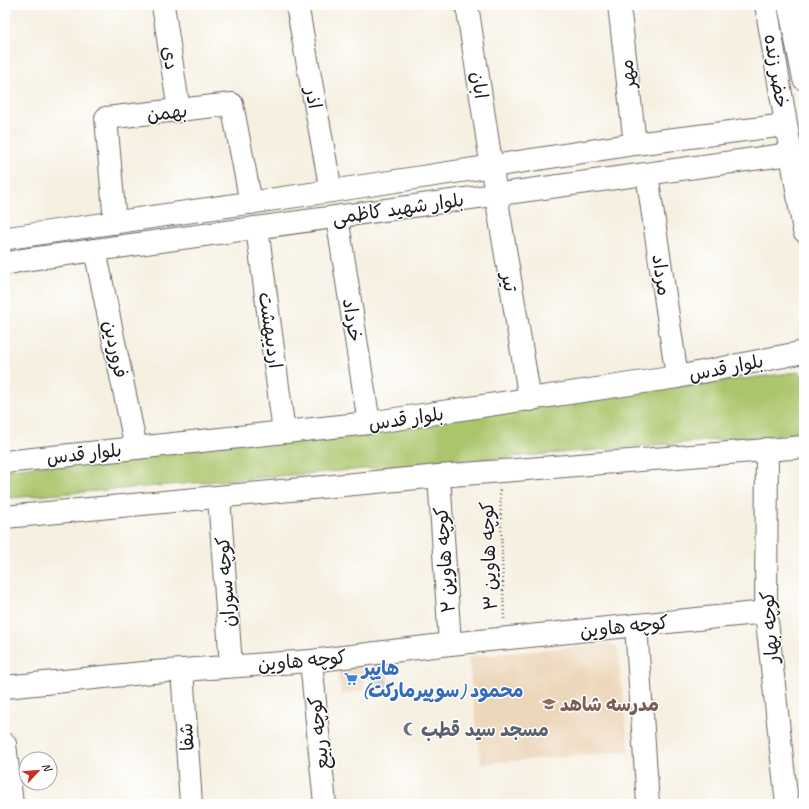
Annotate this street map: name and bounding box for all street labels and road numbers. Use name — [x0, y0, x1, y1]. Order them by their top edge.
street label: خضر زنده — [758, 32, 794, 110]
street label: دی — [156, 45, 184, 71]
street label: مهر — [614, 58, 642, 92]
street label: ابان — [465, 70, 493, 101]
street label: اذر — [299, 84, 327, 111]
street label: بهمن — [145, 99, 189, 127]
street label: بلوار شهید کاظمی — [331, 188, 466, 230]
street label: مرداد — [646, 253, 676, 297]
street label: تیر — [495, 269, 522, 294]
street label: اردیبهشت — [253, 290, 287, 370]
street label: خرداد — [337, 297, 367, 344]
street label: فروردین — [97, 318, 133, 380]
street label: بلوار قدس — [687, 349, 766, 387]
street label: بلوار قدس — [367, 402, 445, 436]
street label: بلوار قدس — [45, 438, 123, 470]
street label: کوچه هاوین ۳ — [475, 501, 503, 611]
street label: کوچه هاوین ۲ — [429, 506, 461, 614]
street label: کوچه سوران — [211, 536, 241, 628]
street label: کوچه بهار — [756, 590, 785, 666]
street label: کوچه هاوین — [579, 610, 670, 644]
street label: کوچه هاوین — [257, 645, 347, 677]
street label: کوچه ربیع — [303, 695, 336, 771]
street label: شفا — [174, 722, 200, 752]

